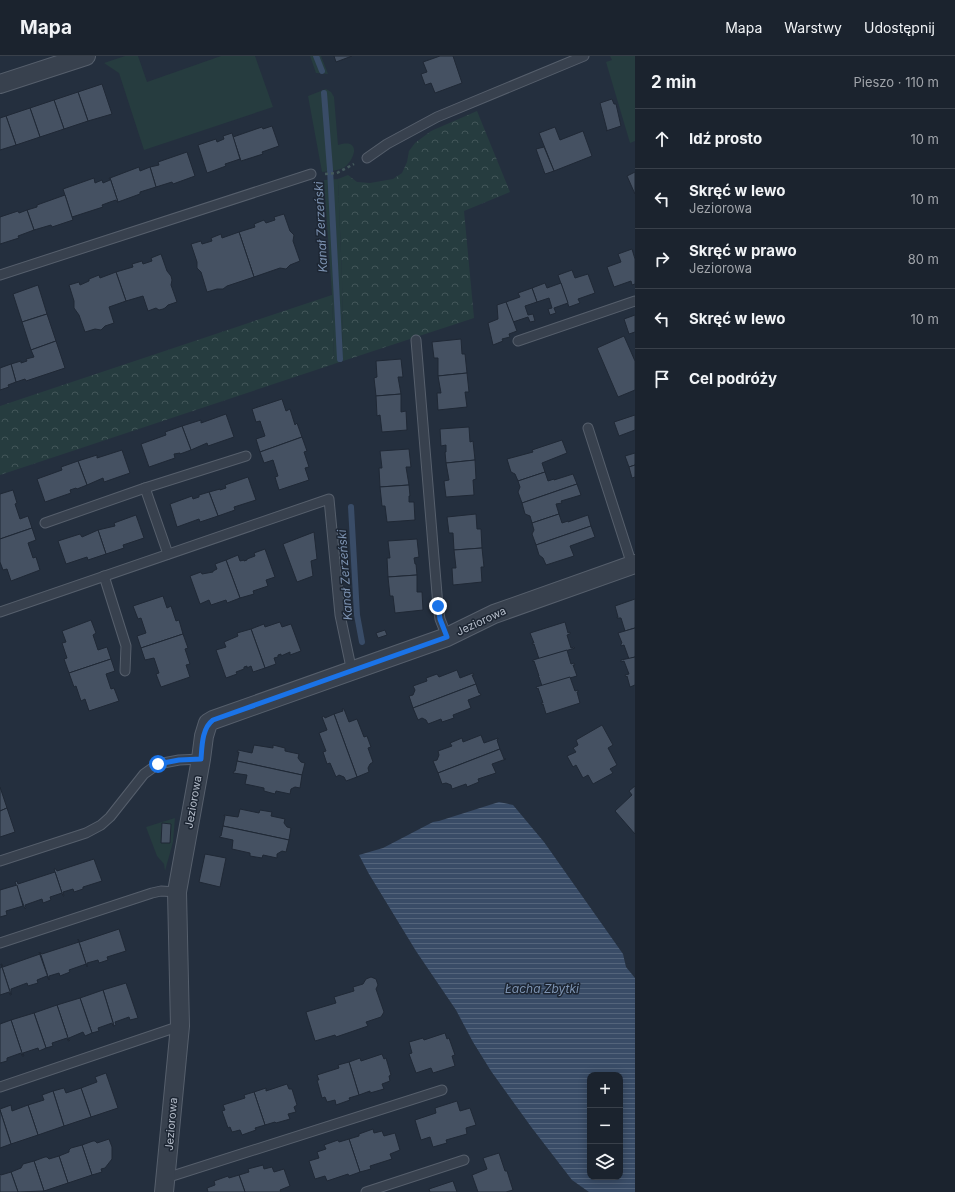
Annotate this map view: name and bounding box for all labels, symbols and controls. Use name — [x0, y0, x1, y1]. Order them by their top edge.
text: Mapa — [20, 16, 72, 39]
text: Mapa — [725, 19, 762, 36]
text: Warstwy — [784, 19, 842, 36]
text: Udostępnij — [864, 19, 935, 36]
text: 2 min — [651, 72, 696, 92]
text: Pieszo · 110 m — [853, 74, 939, 90]
icon: ahead — [651, 128, 673, 150]
text: Idź prosto — [689, 129, 762, 148]
text: 10 m — [910, 131, 939, 147]
water label: Kanał Zerzeński — [311, 180, 330, 273]
text: Skręć w lewo — [689, 181, 785, 200]
icon: left — [651, 188, 673, 210]
text: 10 m — [910, 191, 939, 207]
text: Jeziorowa — [689, 200, 752, 216]
text: Skręć w prawo — [689, 241, 797, 260]
icon: right — [651, 248, 673, 270]
text: 80 m — [908, 251, 939, 267]
text: Jeziorowa — [689, 260, 752, 276]
icon: left — [651, 308, 673, 330]
text: Skręć w lewo — [689, 309, 785, 328]
text: 10 m — [910, 311, 939, 327]
icon: arrive — [651, 368, 673, 390]
text: Cel podróży — [689, 369, 777, 388]
water label: Kanał Zerzeński — [334, 528, 355, 621]
route end — [429, 597, 447, 615]
street label: Jeziorowa — [454, 603, 508, 639]
route start — [149, 755, 167, 773]
street label: Jeziorowa — [181, 774, 205, 830]
water label: Łacha Zbytki — [505, 981, 580, 996]
map controls — [587, 1072, 623, 1180]
button: + — [587, 1072, 623, 1108]
street label: Jeziorowa — [162, 1097, 180, 1151]
button: − — [587, 1108, 623, 1144]
button: layers — [587, 1144, 623, 1180]

